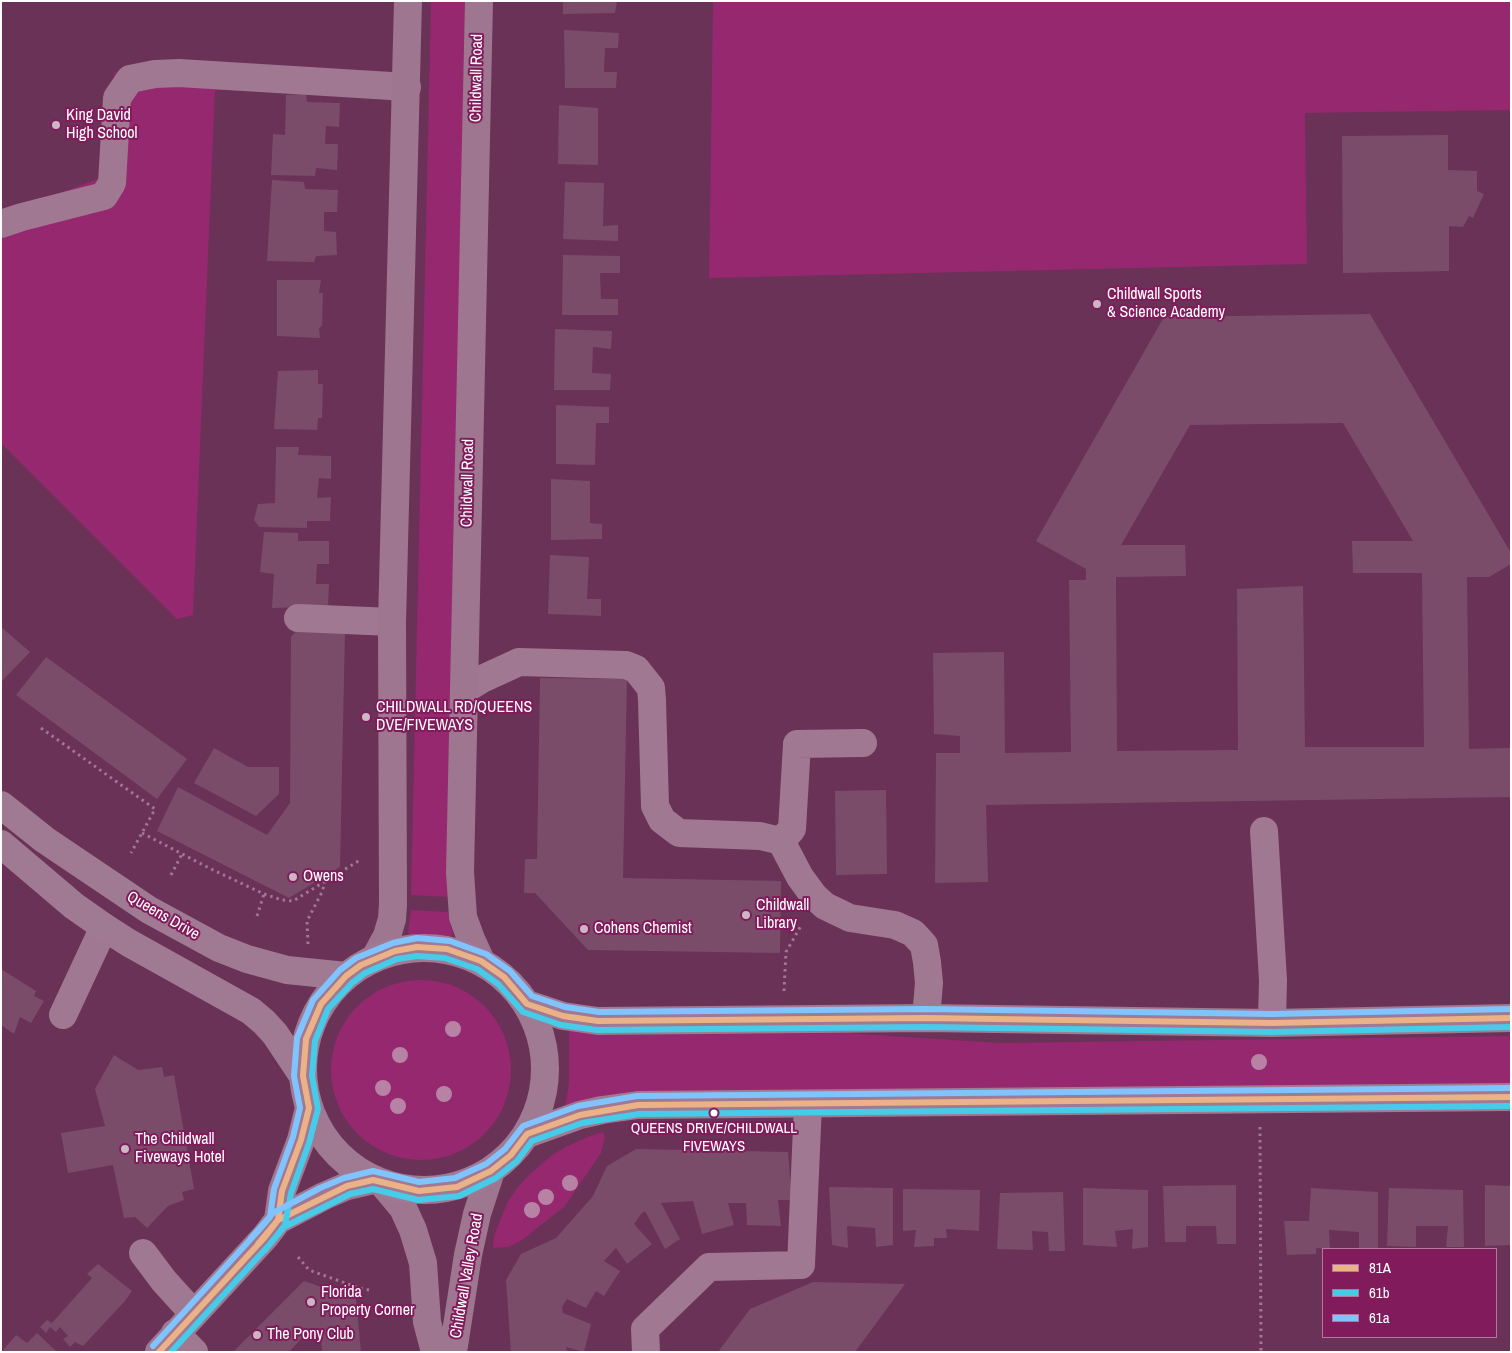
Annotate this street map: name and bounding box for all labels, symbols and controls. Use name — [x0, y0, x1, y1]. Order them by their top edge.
street label: Childwall Road — [467, 34, 487, 122]
place label: King David High School — [66, 106, 137, 144]
marker: King David High School — [50, 119, 62, 131]
place label: Childwall Sports & Science Academy — [1107, 285, 1225, 323]
marker: Childwall Sports & Science Academy — [1091, 298, 1103, 310]
street label: Childwall Road — [458, 439, 478, 527]
place label: CHILDWALL RD/QUEENS DVE/FIVEWAYS — [376, 698, 532, 736]
marker: CHILDWALL RD/QUEENS DVE/FIVEWAYS — [360, 711, 372, 723]
place label: Owens — [303, 867, 344, 887]
marker: Owens — [287, 871, 299, 883]
street label: Queens Drive — [123, 887, 203, 945]
place label: Childwall Library — [756, 896, 809, 934]
marker: Childwall Library — [740, 909, 752, 921]
place label: Cohens Chemist — [594, 919, 692, 939]
marker: Cohens Chemist — [578, 923, 590, 935]
marker: QUEENS DRIVE/CHILDWALL FIVEWAYS — [709, 1108, 719, 1118]
place label: QUEENS DRIVE/CHILDWALL FIVEWAYS — [631, 1120, 797, 1155]
place label: The Childwall Fiveways Hotel — [135, 1130, 225, 1168]
marker: The Childwall Fiveways Hotel — [119, 1143, 131, 1155]
street label: Childwall Valley Road — [447, 1212, 487, 1340]
legend — [1322, 1248, 1497, 1338]
text: 81A — [1369, 1257, 1391, 1278]
text: 61b — [1369, 1282, 1390, 1303]
place label: Florida Property Corner — [321, 1283, 414, 1321]
marker: Florida Property Corner — [305, 1296, 317, 1308]
text: 61a — [1369, 1307, 1390, 1328]
place label: The Pony Club — [267, 1325, 354, 1345]
marker: The Pony Club — [251, 1329, 263, 1341]

